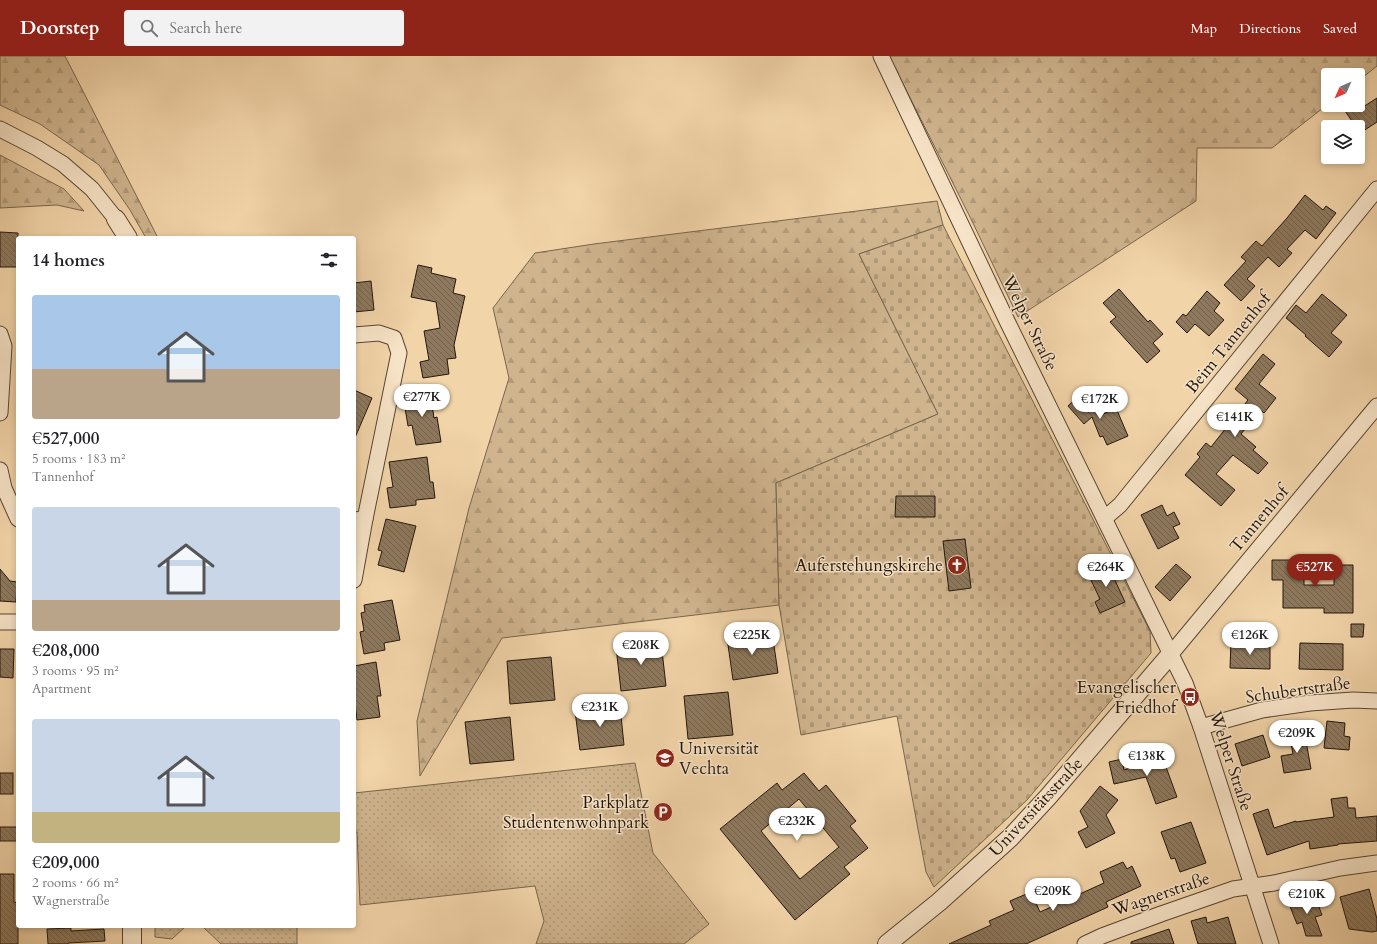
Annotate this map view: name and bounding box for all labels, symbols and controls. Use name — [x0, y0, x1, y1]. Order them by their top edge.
search box — [124, 10, 404, 46]
text: Doorstep — [20, 15, 100, 41]
icon: search — [138, 17, 160, 39]
text: Search here — [170, 18, 242, 38]
text: Map — [1191, 19, 1217, 38]
text: Directions — [1239, 19, 1301, 38]
text: Saved — [1323, 19, 1357, 38]
north arrow — [1321, 68, 1365, 112]
map controls — [1321, 68, 1365, 164]
button: layers — [1321, 120, 1365, 164]
text: 14 homes — [32, 249, 105, 272]
icon: filters — [318, 249, 340, 271]
street label: Welper Straße — [997, 270, 1063, 375]
street label: Beim Tannenhof — [1180, 286, 1277, 398]
icon: home — [150, 321, 222, 393]
pin: €277K — [394, 384, 450, 418]
pin: €172K — [1072, 386, 1128, 420]
text: €277K — [403, 388, 441, 406]
text: €172K — [1081, 390, 1119, 408]
pin: €141K — [1207, 404, 1263, 438]
text: €141K — [1216, 408, 1254, 426]
text: €527,000 — [32, 427, 99, 450]
text: 5 rooms · 183 m² — [32, 450, 125, 468]
text: Tannenhof — [32, 468, 93, 486]
street label: Tannenhof — [1224, 479, 1295, 557]
icon: home — [150, 533, 222, 605]
place label: Auferstehungskirche — [795, 554, 943, 577]
church icon: Auferstehungskirche — [946, 554, 968, 576]
pin: €264K — [1078, 554, 1134, 588]
pin: €527K — [1287, 554, 1343, 588]
text: €264K — [1087, 558, 1125, 576]
text: €527K — [1296, 558, 1334, 576]
pin: €225K — [724, 622, 780, 656]
pin: €126K — [1222, 622, 1278, 656]
text: €225K — [733, 626, 771, 644]
text: €126K — [1231, 626, 1269, 644]
pin: €208K — [613, 632, 669, 666]
text: €208K — [622, 636, 660, 654]
text: €208,000 — [32, 639, 99, 662]
text: 3 rooms · 95 m² — [32, 662, 119, 680]
street label: Schubertstraße — [1244, 671, 1352, 709]
place label: Evangelischer Friedhof — [1077, 676, 1179, 719]
text: Apartment — [32, 680, 91, 698]
bus stop icon: Evangelischer Friedhof — [1179, 686, 1201, 708]
pin: €231K — [572, 694, 628, 728]
text: €231K — [581, 698, 619, 716]
street label: Welper Straße — [1204, 707, 1258, 814]
pin: €209K — [1269, 720, 1325, 754]
text: €209K — [1278, 724, 1316, 742]
place label: Universität Vechta — [679, 737, 759, 780]
pin: €138K — [1119, 743, 1175, 777]
icon: home — [150, 745, 222, 817]
school or university icon: Universität Vechta — [654, 747, 676, 769]
text: €138K — [1128, 747, 1166, 765]
street label: Universitätsstraße — [984, 752, 1088, 862]
place label: Parkplatz Studentenwohnpark — [503, 791, 650, 834]
parking icon: Parkplatz Studentenwohnpark — [652, 801, 674, 823]
pin: €232K — [769, 808, 825, 842]
text: €232K — [778, 812, 816, 830]
text: €209,000 — [32, 851, 99, 874]
street label: Wagnerstraße — [1108, 867, 1213, 922]
text: 2 rooms · 66 m² — [32, 874, 119, 892]
pin: €209K — [1025, 878, 1081, 912]
pin: €210K — [1279, 881, 1335, 915]
text: €209K — [1034, 882, 1072, 900]
text: €210K — [1288, 885, 1326, 903]
text: Wagnerstraße — [32, 892, 110, 910]

